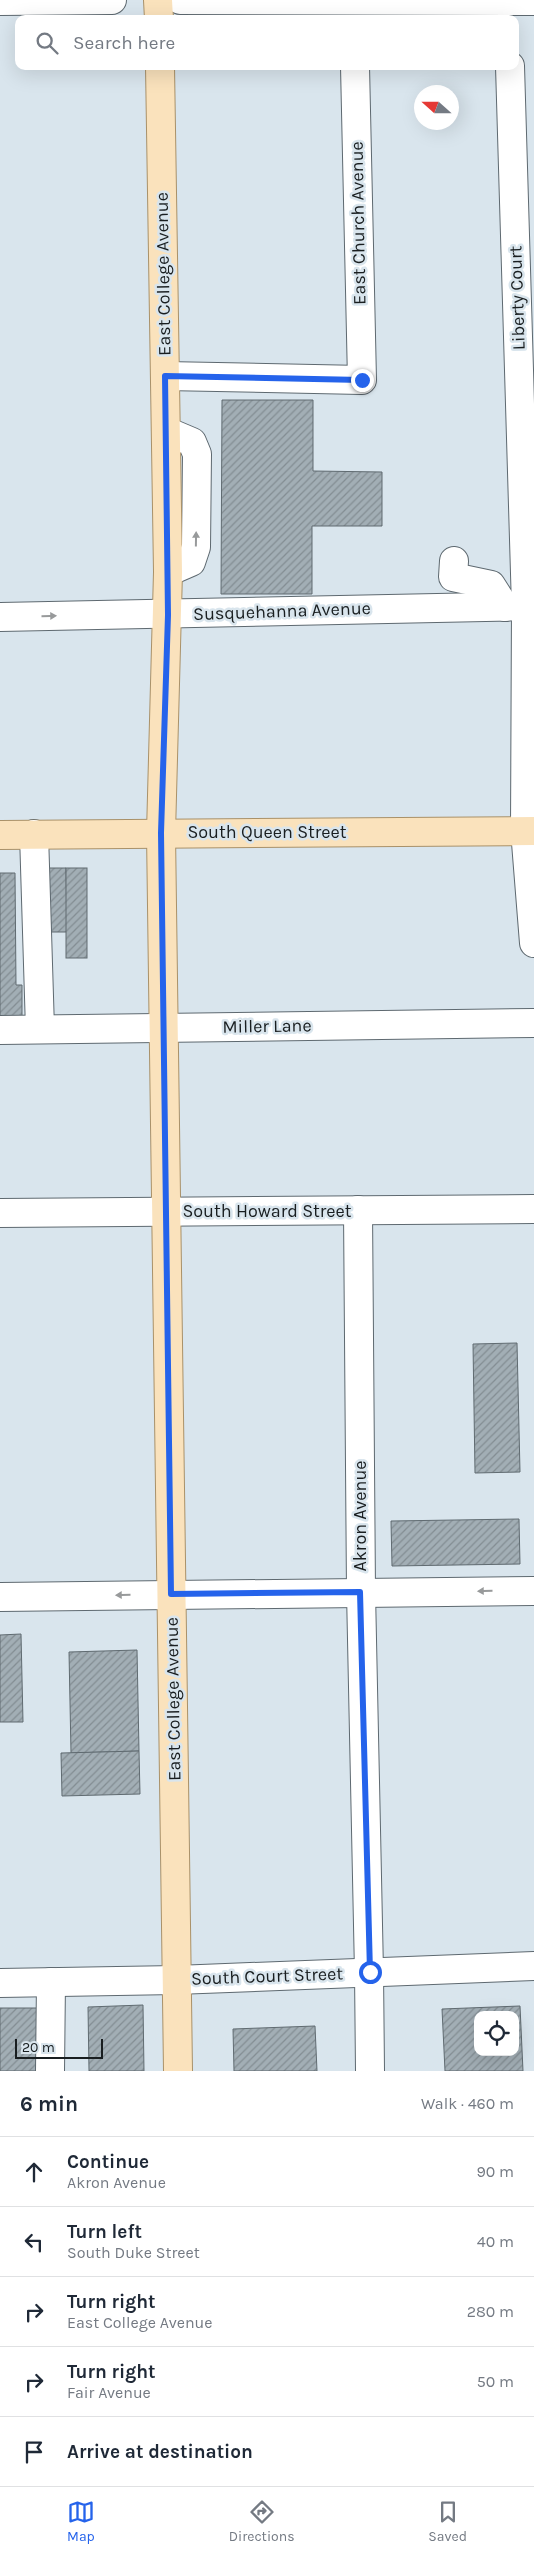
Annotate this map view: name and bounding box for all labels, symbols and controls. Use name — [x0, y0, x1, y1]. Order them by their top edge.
search box — [15, 15, 519, 70]
icon: search — [33, 29, 61, 57]
text: Search here — [73, 32, 175, 54]
north arrow — [414, 85, 459, 130]
street label: East Church Avenue — [346, 141, 370, 305]
street label: East College Avenue — [151, 192, 175, 356]
street label: Liberty Court — [504, 245, 530, 351]
route end — [351, 369, 374, 392]
one-way arrow — [192, 531, 200, 547]
street label: Susquehanna Avenue — [193, 597, 371, 625]
one-way arrow — [41, 612, 57, 620]
street label: South Queen Street — [187, 821, 347, 843]
street label: Miller Lane — [222, 1014, 312, 1038]
street label: South Howard Street — [182, 1200, 352, 1222]
street label: Akron Avenue — [349, 1460, 371, 1572]
one-way arrow — [477, 1587, 493, 1595]
one-way arrow — [114, 1591, 130, 1599]
street label: East College Avenue — [161, 1617, 185, 1781]
route start — [359, 1961, 382, 1984]
street label: South Court Street — [191, 1962, 344, 1990]
map controls — [474, 2011, 519, 2056]
button: locate — [474, 2011, 519, 2056]
scale bar — [15, 2036, 102, 2059]
text: 20 m — [22, 2039, 55, 2056]
text: 6 min — [20, 2092, 78, 2116]
text: Walk · 460 m — [421, 2094, 514, 2113]
text: Continue — [67, 2151, 149, 2173]
icon: ahead — [20, 2158, 48, 2186]
text: 90 m — [476, 2162, 514, 2181]
text: Akron Avenue — [67, 2173, 166, 2192]
text: Turn left — [67, 2221, 142, 2243]
icon: left — [20, 2228, 48, 2256]
text: 40 m — [477, 2232, 514, 2251]
text: South Duke Street — [67, 2243, 200, 2262]
text: Turn right — [67, 2291, 156, 2313]
icon: right — [20, 2298, 48, 2326]
text: 280 m — [467, 2302, 514, 2321]
text: East College Avenue — [67, 2313, 212, 2332]
text: Turn right — [67, 2361, 156, 2383]
icon: right — [20, 2368, 48, 2396]
text: 50 m — [477, 2372, 514, 2391]
text: Fair Avenue — [67, 2383, 151, 2402]
icon: arrive — [20, 2438, 48, 2466]
text: Arrive at destination — [67, 2441, 253, 2463]
tab: Map — [67, 2498, 95, 2545]
tab: Directions — [229, 2498, 295, 2545]
tab: Saved — [428, 2498, 467, 2545]

